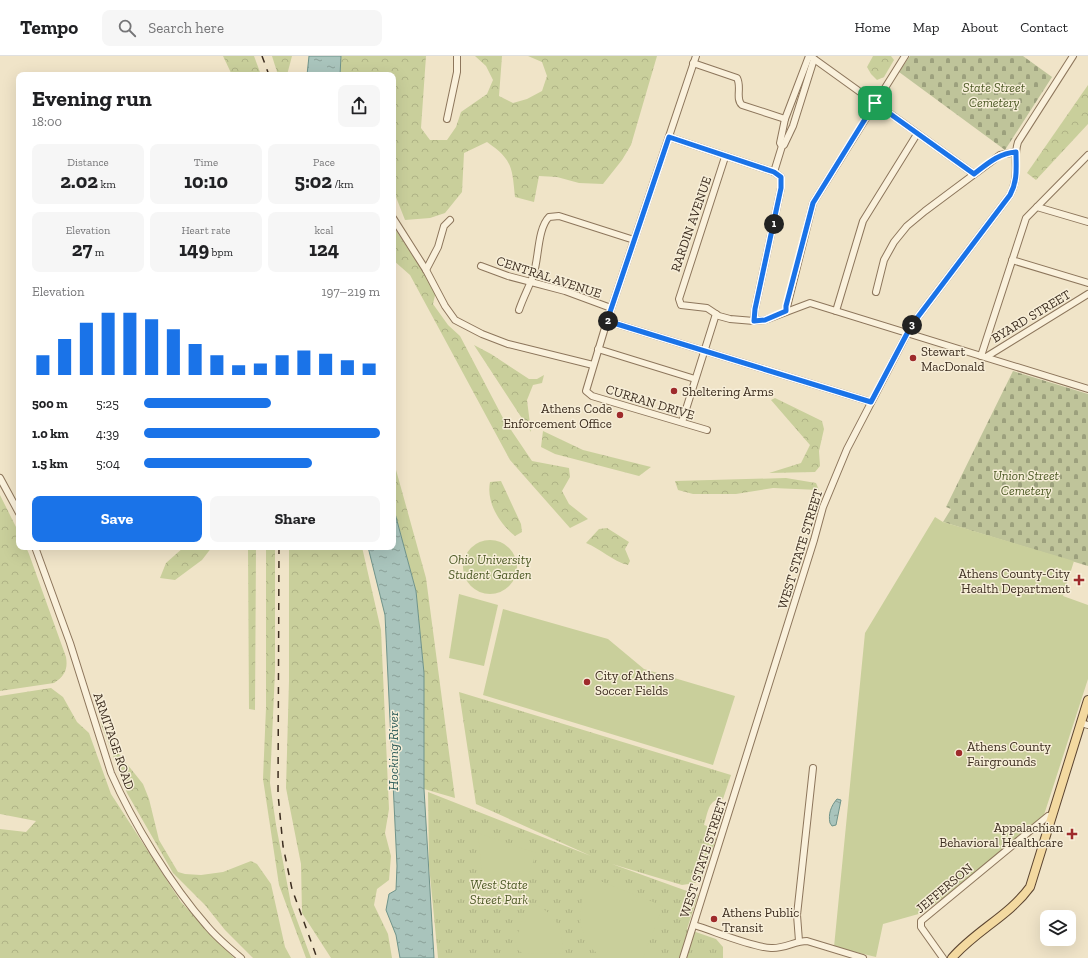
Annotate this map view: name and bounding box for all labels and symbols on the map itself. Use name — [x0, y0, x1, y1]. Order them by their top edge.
park label: State Street Cemetery — [963, 80, 1026, 110]
pin — [858, 86, 892, 120]
street label: RARDIN AVENUE — [668, 174, 714, 274]
pin: 1 — [764, 214, 784, 234]
street label: CENTRAL AVENUE — [495, 253, 604, 301]
street label: BYARD STREET — [989, 287, 1073, 345]
pin: 2 — [598, 311, 618, 331]
pin: 3 — [902, 315, 922, 335]
place label: Stewart MacDonald — [921, 344, 985, 374]
marker: Stewart MacDonald — [908, 353, 918, 363]
street label: CURRAN DRIVE — [604, 381, 697, 423]
place label: Sheltering Arms — [682, 384, 774, 399]
marker: Sheltering Arms — [669, 386, 679, 396]
place label: Athens Code Enforcement Office — [503, 401, 612, 431]
marker: Athens Code Enforcement Office — [615, 410, 625, 420]
park label: Union Street Cemetery — [993, 468, 1060, 498]
street label: WEST STATE STREET — [775, 487, 825, 611]
park label: Ohio University Student Garden — [448, 552, 532, 582]
place label: Athens County-City Health Department — [958, 566, 1070, 596]
marker: Athens County-City Health Department — [1073, 574, 1085, 586]
place label: City of Athens Soccer Fields — [595, 668, 674, 698]
marker: City of Athens Soccer Fields — [582, 677, 592, 687]
street label: ARMITAGE ROAD — [90, 690, 138, 792]
water label: Hocking River — [385, 711, 402, 791]
place label: Athens County Fairgrounds — [967, 739, 1051, 769]
marker: Athens County Fairgrounds — [954, 748, 964, 758]
street label: WEST STATE STREET — [677, 796, 729, 920]
place label: Appalachian Behavioral Healthcare — [939, 820, 1064, 850]
marker: Appalachian Behavioral Healthcare — [1066, 828, 1078, 840]
street label: JEFFERSON — [913, 860, 976, 916]
park label: West State Street Park — [470, 877, 528, 907]
place label: Athens Public Transit — [722, 905, 799, 935]
marker: Athens Public Transit — [709, 914, 719, 924]

